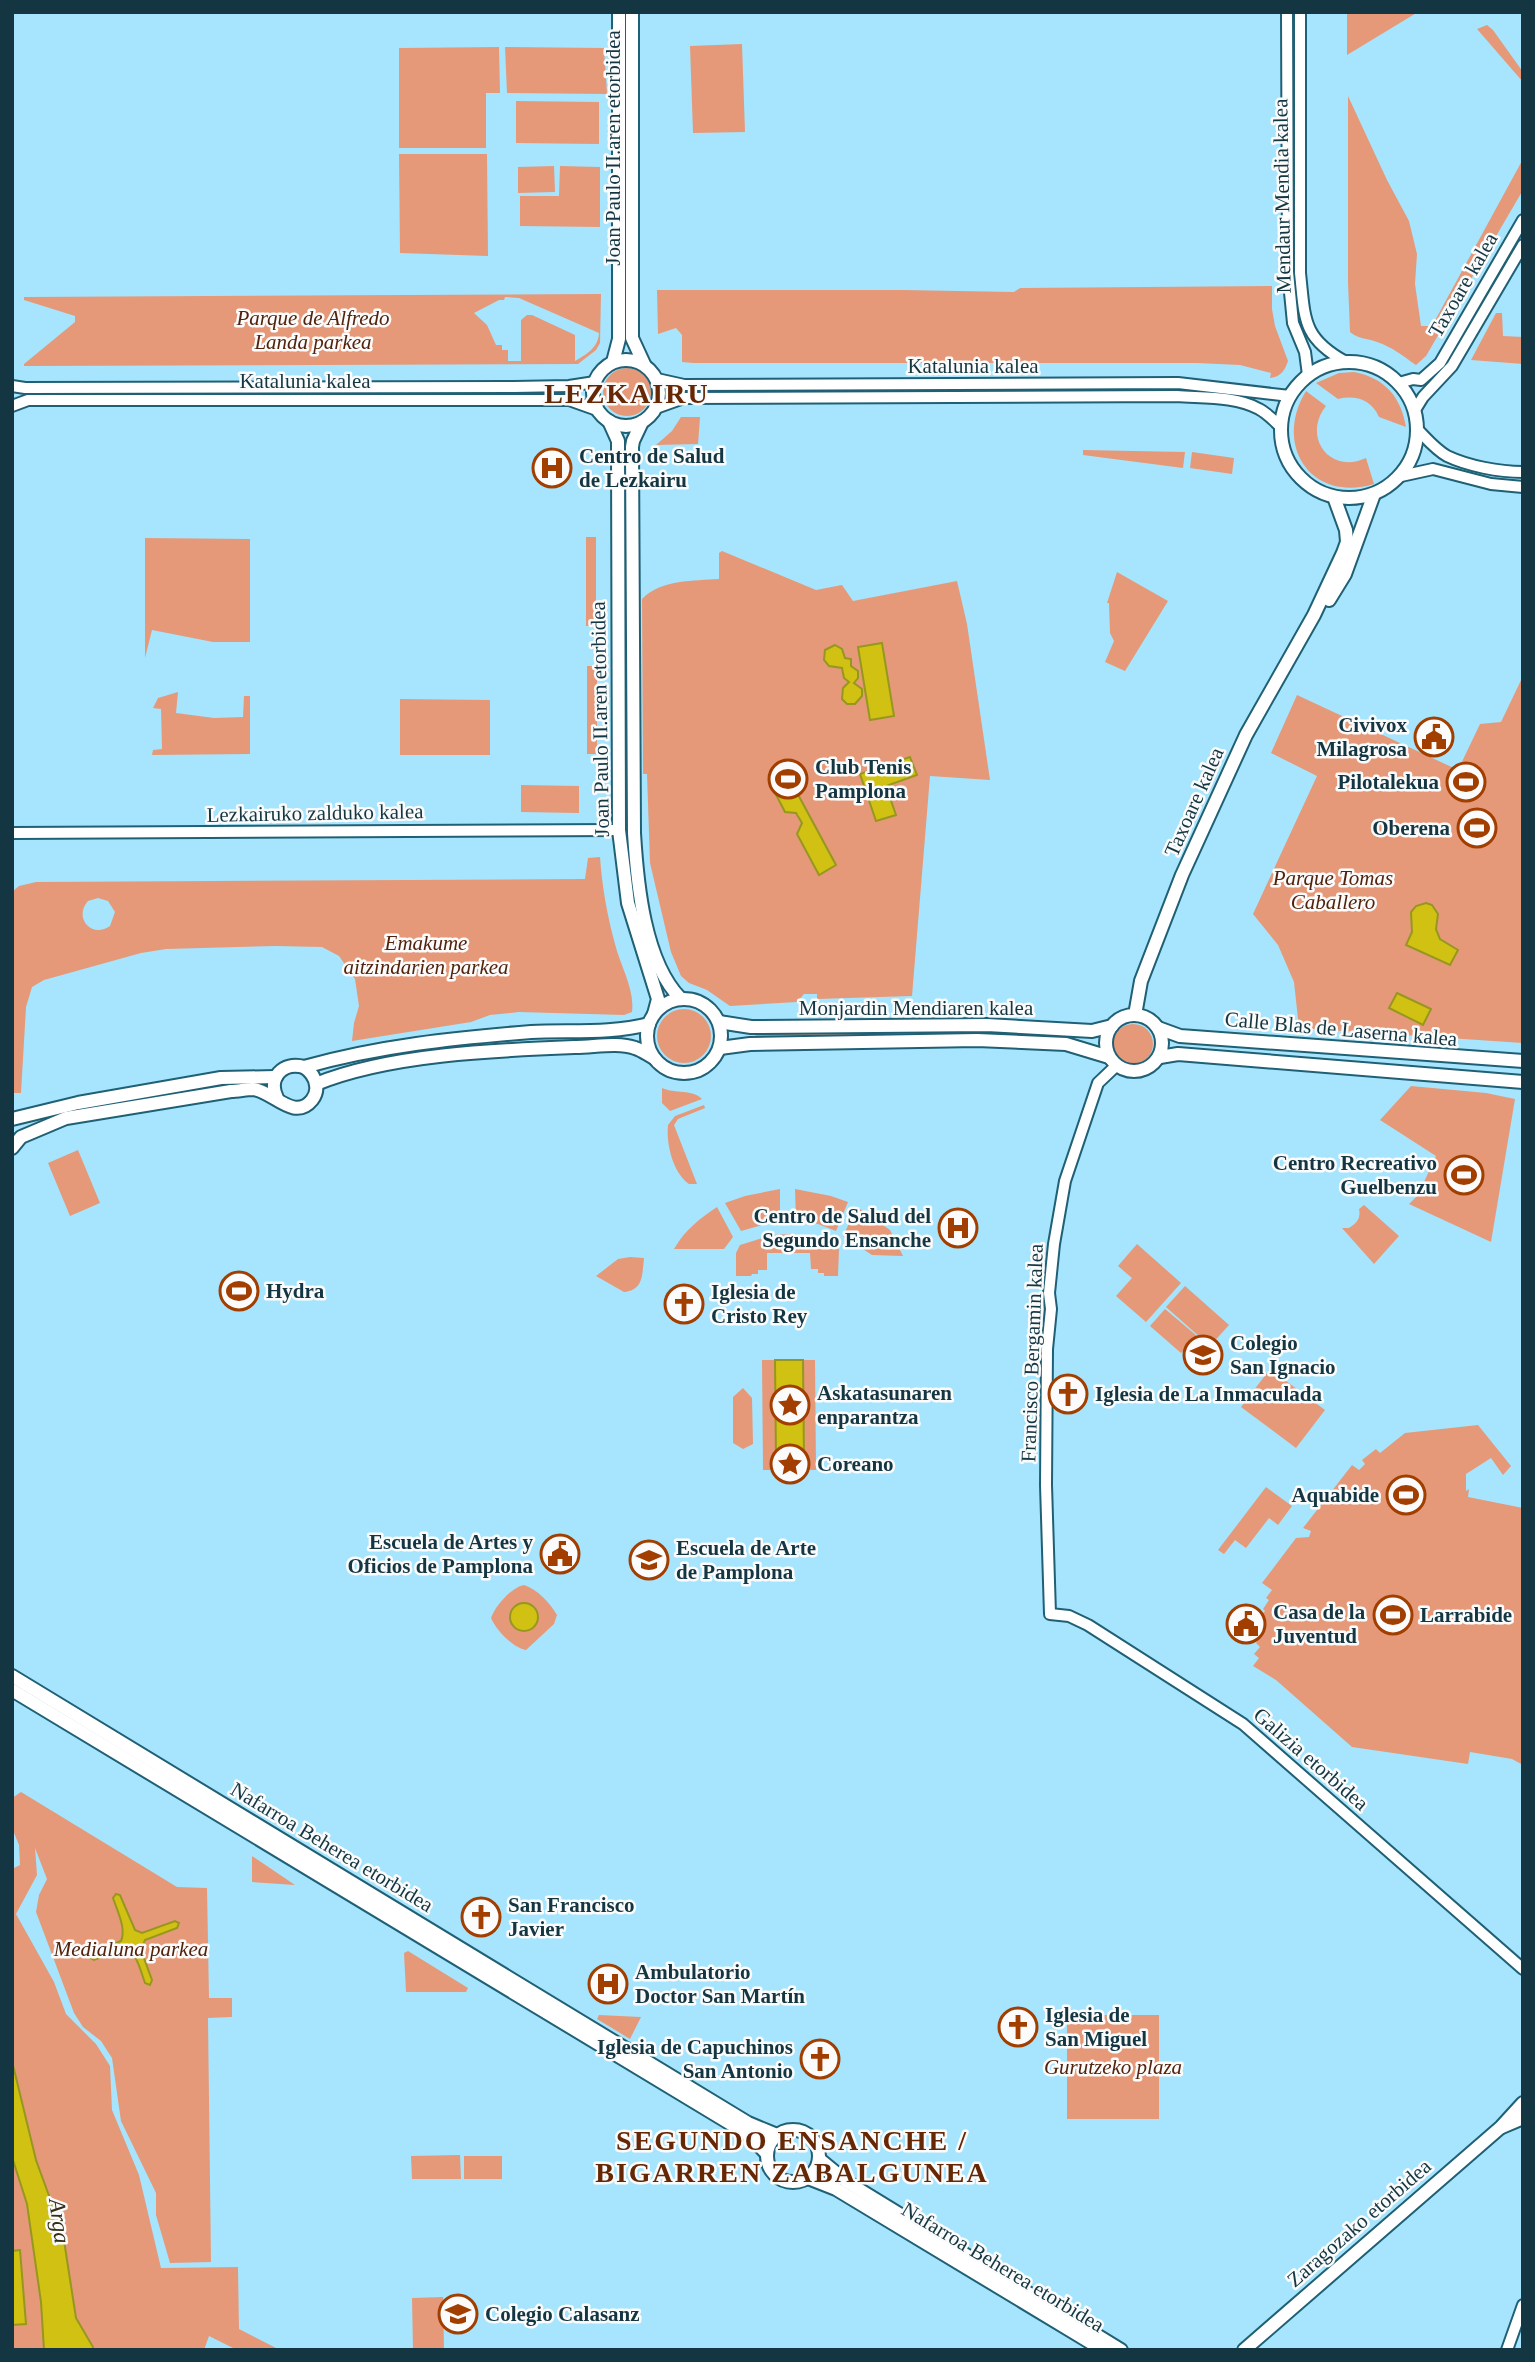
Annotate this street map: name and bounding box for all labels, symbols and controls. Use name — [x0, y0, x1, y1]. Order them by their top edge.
street label: Joan Paulo II.aren etorbidea — [601, 30, 625, 266]
street label: Mendaur Mendia kalea — [1268, 98, 1296, 294]
street label: Taxoare kalea — [1423, 228, 1503, 342]
park label: Parque de Alfredo Landa parkea — [235, 306, 390, 354]
street label: Katalunia kalea — [907, 354, 1039, 378]
street label: Katalunia kalea — [239, 369, 371, 393]
district label: LEZKAIRU — [544, 378, 710, 409]
place label: Centro de Salud de Lezkairu — [579, 444, 725, 492]
hospital icon: Centro de Salud de Lezkairu — [531, 447, 573, 489]
street label: Joan Paulo II.aren etorbidea — [586, 600, 614, 837]
place label: Civivox Milagrosa — [1316, 713, 1407, 761]
public building icon: Civivox Milagrosa — [1413, 716, 1455, 758]
street label: Taxoare kalea — [1159, 743, 1229, 860]
place label: Club Tenis Pamplona — [815, 755, 911, 803]
sports icon: Club Tenis Pamplona — [767, 758, 809, 800]
sports icon: Pilotalekua — [1445, 761, 1487, 803]
place label: Pilotalekua — [1337, 770, 1439, 794]
street label: Lezkairuko zalduko kalea — [206, 799, 424, 827]
sports icon: Oberena — [1456, 807, 1498, 849]
place label: Oberena — [1372, 816, 1450, 840]
park label: Parque Tomas Caballero — [1272, 866, 1393, 914]
park label: Emakume aitzindarien parkea — [343, 931, 509, 979]
street label: Monjardin Mendiaren kalea — [799, 996, 1034, 1020]
street label: Calle Blas de Laserna kalea — [1224, 1007, 1459, 1051]
place label: Centro Recreativo Guelbenzu — [1273, 1151, 1437, 1199]
sports icon: Centro Recreativo Guelbenzu — [1443, 1154, 1485, 1196]
place label: Centro de Salud del Segundo Ensanche — [753, 1204, 931, 1252]
hospital icon: Centro de Salud del Segundo Ensanche — [937, 1207, 979, 1249]
street label: Francisco Bergamin kalea — [1016, 1243, 1048, 1463]
sports icon: Hydra — [218, 1270, 260, 1312]
place label: Hydra — [266, 1279, 325, 1303]
place label: Iglesia de Cristo Rey — [711, 1280, 808, 1328]
church icon: Iglesia de Cristo Rey — [663, 1283, 705, 1325]
place label: Colegio San Ignacio — [1230, 1331, 1336, 1379]
school or university icon: Colegio San Ignacio — [1182, 1334, 1224, 1376]
church icon: Iglesia de La Inmaculada — [1047, 1373, 1089, 1415]
place label: Askatasunaren enparantza — [817, 1381, 952, 1429]
place label: Iglesia de La Inmaculada — [1095, 1382, 1322, 1406]
place icon: Askatasunaren enparantza — [769, 1384, 811, 1426]
place icon: Coreano — [769, 1443, 811, 1485]
place label: Coreano — [817, 1452, 894, 1476]
sports icon: Aquabide — [1385, 1474, 1427, 1516]
place label: Aquabide — [1291, 1483, 1379, 1507]
place label: Escuela de Artes y Oficios de Pamplona — [347, 1530, 533, 1578]
public building icon: Escuela de Artes y Oficios de Pamplona — [539, 1533, 581, 1575]
place label: Escuela de Arte de Pamplona — [676, 1536, 816, 1584]
school or university icon: Escuela de Arte de Pamplona — [628, 1539, 670, 1581]
sports icon: Larrabide — [1372, 1594, 1414, 1636]
place label: Casa de la Juventud — [1273, 1600, 1366, 1648]
public building icon: Casa de la Juventud — [1225, 1603, 1267, 1645]
place label: Larrabide — [1420, 1603, 1512, 1627]
street label: Galizia etorbidea — [1249, 1703, 1374, 1816]
street label: Nafarroa Beherea etorbidea — [226, 1777, 438, 1917]
place label: San Francisco Javier — [508, 1893, 635, 1941]
church icon: San Francisco Javier — [460, 1896, 502, 1938]
park label: Medialuna parkea — [53, 1937, 208, 1961]
place label: Ambulatorio Doctor San Martín — [635, 1960, 805, 2008]
hospital icon: Ambulatorio Doctor San Martín — [587, 1963, 629, 2005]
place label: Iglesia de San Miguel — [1045, 2003, 1147, 2051]
church icon: Iglesia de San Miguel — [997, 2006, 1039, 2048]
place label: Iglesia de Capuchinos San Antonio — [597, 2035, 793, 2083]
church icon: Iglesia de Capuchinos San Antonio — [799, 2038, 841, 2080]
park label: Gurutzeko plaza — [1044, 2055, 1182, 2079]
district label: SEGUNDO ENSANCHE / BIGARREN ZABALGUNEA — [595, 2125, 989, 2188]
street label: Zaragozako etorbidea — [1282, 2154, 1436, 2292]
water label: Arga — [44, 2195, 75, 2245]
street label: Nafarroa Beherea etorbidea — [897, 2197, 1109, 2337]
school or university icon: Colegio Calasanz — [437, 2293, 479, 2335]
place label: Colegio Calasanz — [485, 2302, 640, 2326]

